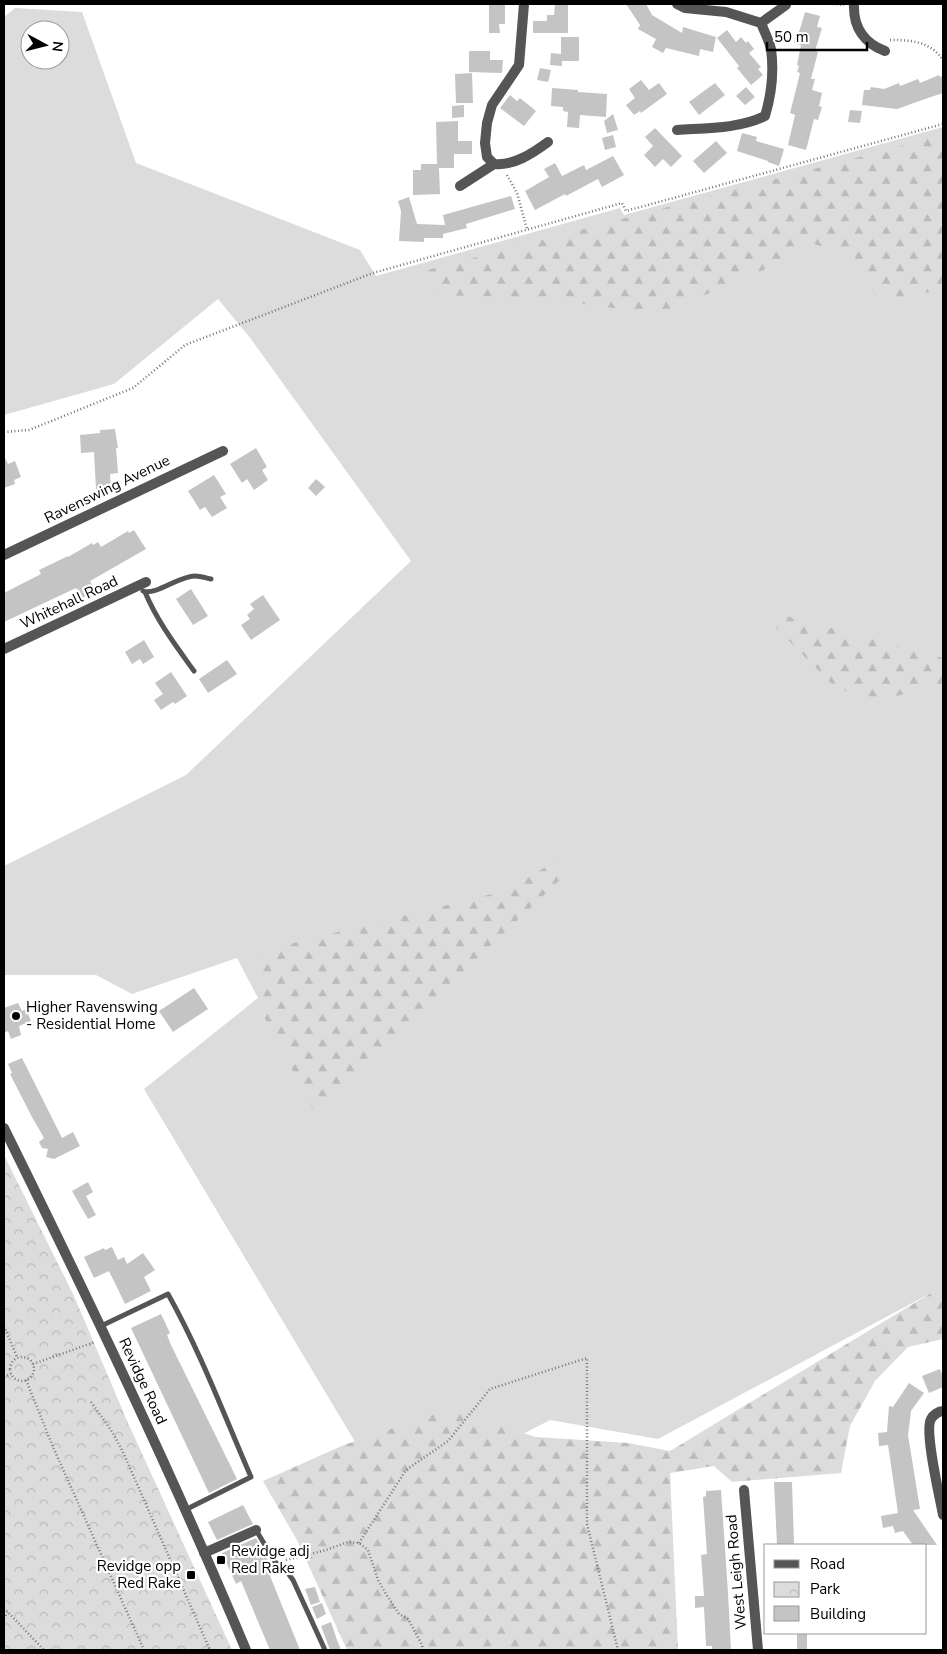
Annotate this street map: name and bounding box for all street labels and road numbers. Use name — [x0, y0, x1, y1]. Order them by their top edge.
street label: Ravenswing Avenue — [41, 450, 173, 528]
street label: Whitehall Road — [17, 571, 121, 633]
street label: Revidge Road — [114, 1335, 172, 1427]
street label: West Leigh Road — [721, 1514, 751, 1630]

